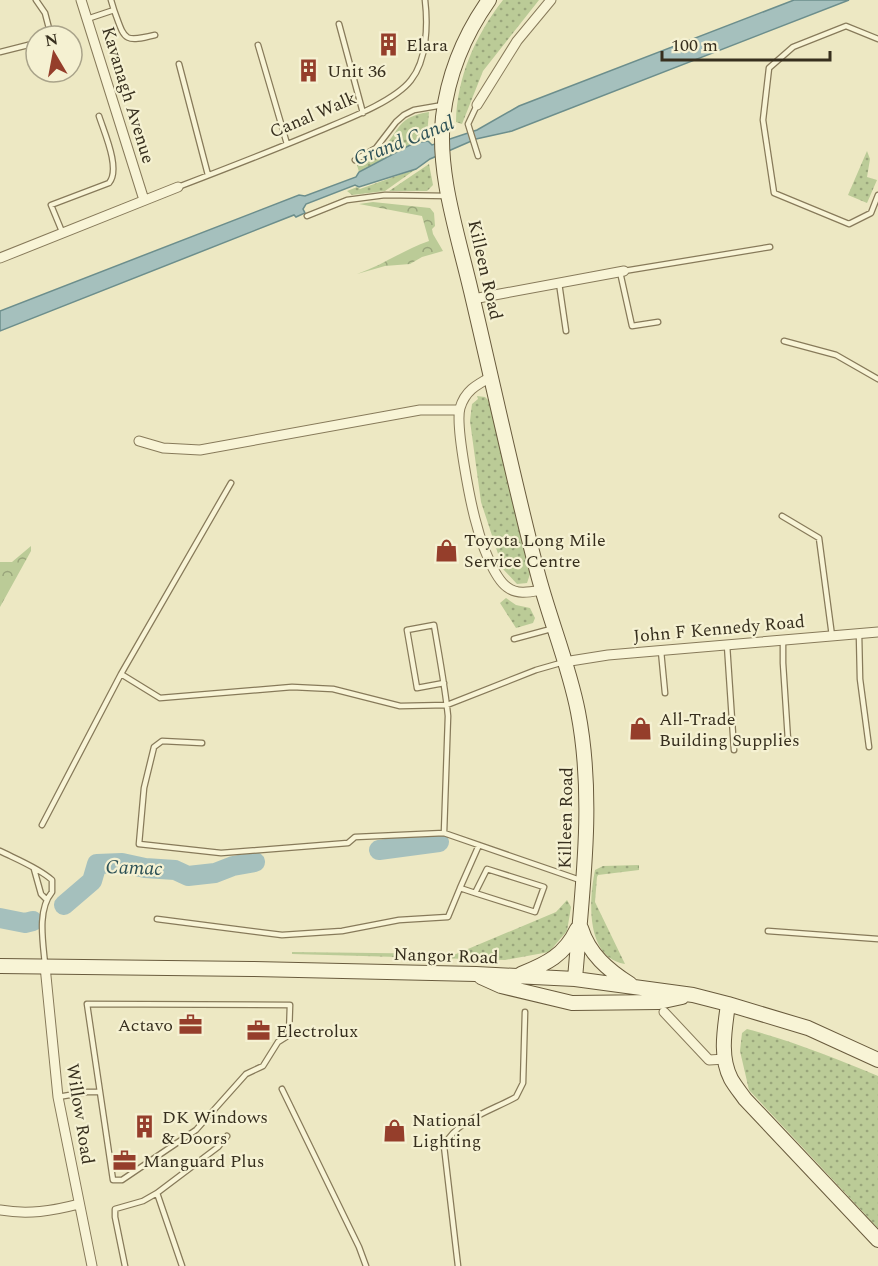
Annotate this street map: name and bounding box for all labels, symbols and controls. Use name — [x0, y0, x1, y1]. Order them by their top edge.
street label: Kavanagh Avenue — [94, 23, 162, 167]
north arrow — [24, 24, 84, 84]
scale bar — [662, 24, 830, 62]
text: N — [43, 27, 60, 53]
building icon: Elara — [375, 32, 401, 58]
place label: Elara — [406, 32, 448, 59]
text: 100 m — [671, 32, 718, 59]
building icon: Unit 36 — [296, 58, 322, 84]
place label: Unit 36 — [327, 58, 386, 85]
street label: Canal Walk — [265, 85, 361, 145]
water label: Grand Canal — [349, 108, 459, 174]
street label: Killeen Road — [460, 217, 510, 323]
place label: Toyota Long Mile Service Centre — [464, 527, 606, 575]
shop icon: Toyota Long Mile Service Centre — [433, 537, 459, 563]
street label: John F Kennedy Road — [632, 608, 806, 650]
place label: All-Trade Building Supplies — [659, 706, 800, 754]
shop icon: All-Trade Building Supplies — [628, 716, 654, 742]
street label: Killeen Road — [552, 767, 580, 869]
water label: Camac — [105, 852, 164, 884]
street label: Nangor Road — [393, 941, 499, 971]
place label: Actavo — [118, 1012, 173, 1039]
office icon: Actavo — [178, 1012, 204, 1038]
office icon: Electrolux — [245, 1018, 271, 1044]
place label: Electrolux — [276, 1018, 358, 1045]
street label: Willow Road — [59, 1061, 101, 1167]
place label: DK Windows & Doors — [162, 1104, 268, 1152]
place label: National Lighting — [412, 1107, 481, 1155]
building icon: DK Windows & Doors — [131, 1114, 157, 1140]
shop icon: National Lighting — [381, 1117, 407, 1143]
office icon: Manguard Plus — [112, 1148, 138, 1174]
place label: Manguard Plus — [143, 1148, 265, 1175]

